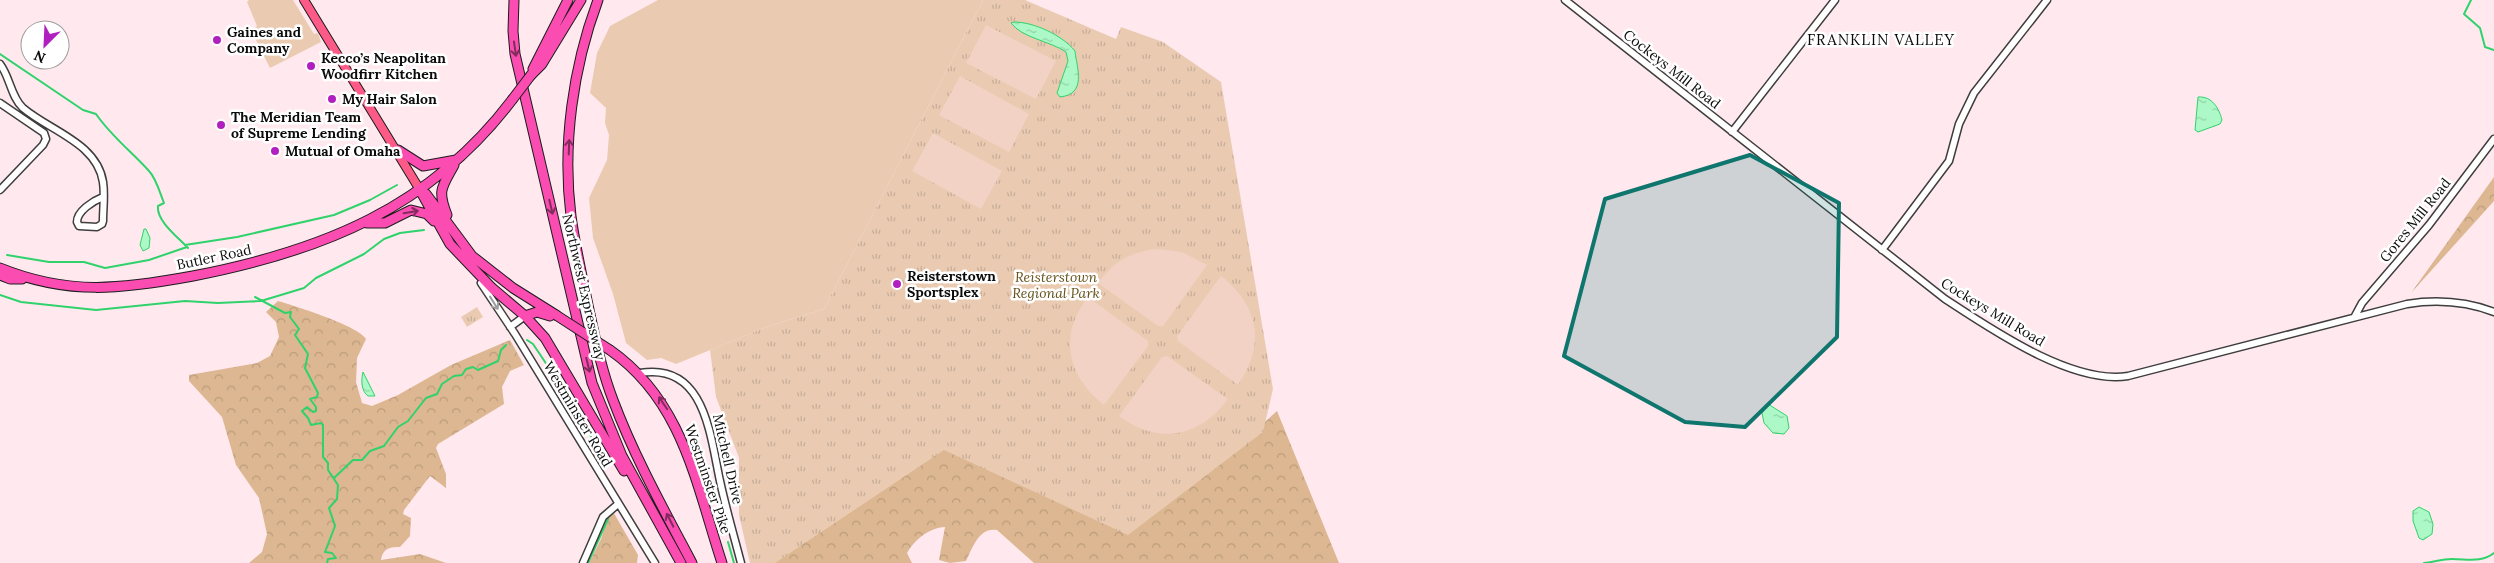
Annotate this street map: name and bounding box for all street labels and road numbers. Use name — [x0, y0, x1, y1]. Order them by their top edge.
street label: Cockeys Mill Road — [1620, 25, 1724, 113]
street label: Gores Mill Road — [2376, 174, 2454, 266]
street label: Northwest Expressway — [558, 212, 610, 362]
street label: Butler Road — [175, 240, 253, 274]
street label: Cockeys Mill Road — [1938, 274, 2048, 350]
street label: Westminster Road — [539, 358, 617, 470]
street label: Mitchell Drive — [709, 412, 747, 506]
street label: Westminster Pike — [681, 422, 735, 536]

